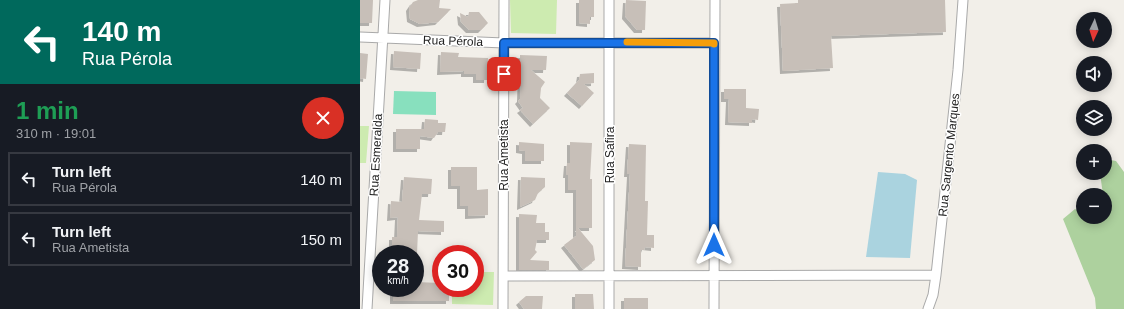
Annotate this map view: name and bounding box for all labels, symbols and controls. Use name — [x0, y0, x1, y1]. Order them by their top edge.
north arrow — [1076, 12, 1112, 48]
map controls — [1076, 12, 1112, 224]
icon: left — [16, 16, 68, 68]
text: 140 m — [82, 16, 161, 47]
street label: Rua Pérola — [423, 33, 484, 49]
text: Rua Pérola — [82, 49, 172, 69]
button: sound — [1076, 56, 1112, 92]
pin — [487, 57, 521, 91]
icon: arrive — [493, 63, 515, 85]
street label: Rua Sargento Marques — [936, 93, 962, 217]
text: 1 min — [16, 97, 79, 124]
button: close — [302, 97, 344, 139]
button: layers — [1076, 100, 1112, 136]
street label: Rua Esmeralda — [367, 113, 385, 197]
street label: Rua Ametista — [497, 119, 511, 191]
text: 310 m · 19:01 — [16, 126, 96, 141]
street label: Rua Safira — [603, 126, 617, 183]
button: + — [1076, 144, 1112, 180]
text: Turn left — [52, 163, 111, 180]
icon: left — [18, 168, 40, 190]
text: 140 m — [300, 171, 342, 188]
text: Rua Pérola — [52, 180, 117, 195]
button: − — [1076, 188, 1112, 224]
text: Turn left — [52, 223, 111, 240]
position arrow — [693, 224, 735, 266]
icon: left — [18, 228, 40, 250]
text: 150 m — [300, 231, 342, 248]
text: Rua Ametista — [52, 240, 129, 255]
speed limit sign: 30 — [432, 245, 484, 297]
text: 28 — [387, 255, 409, 277]
text: km/h — [387, 275, 409, 286]

